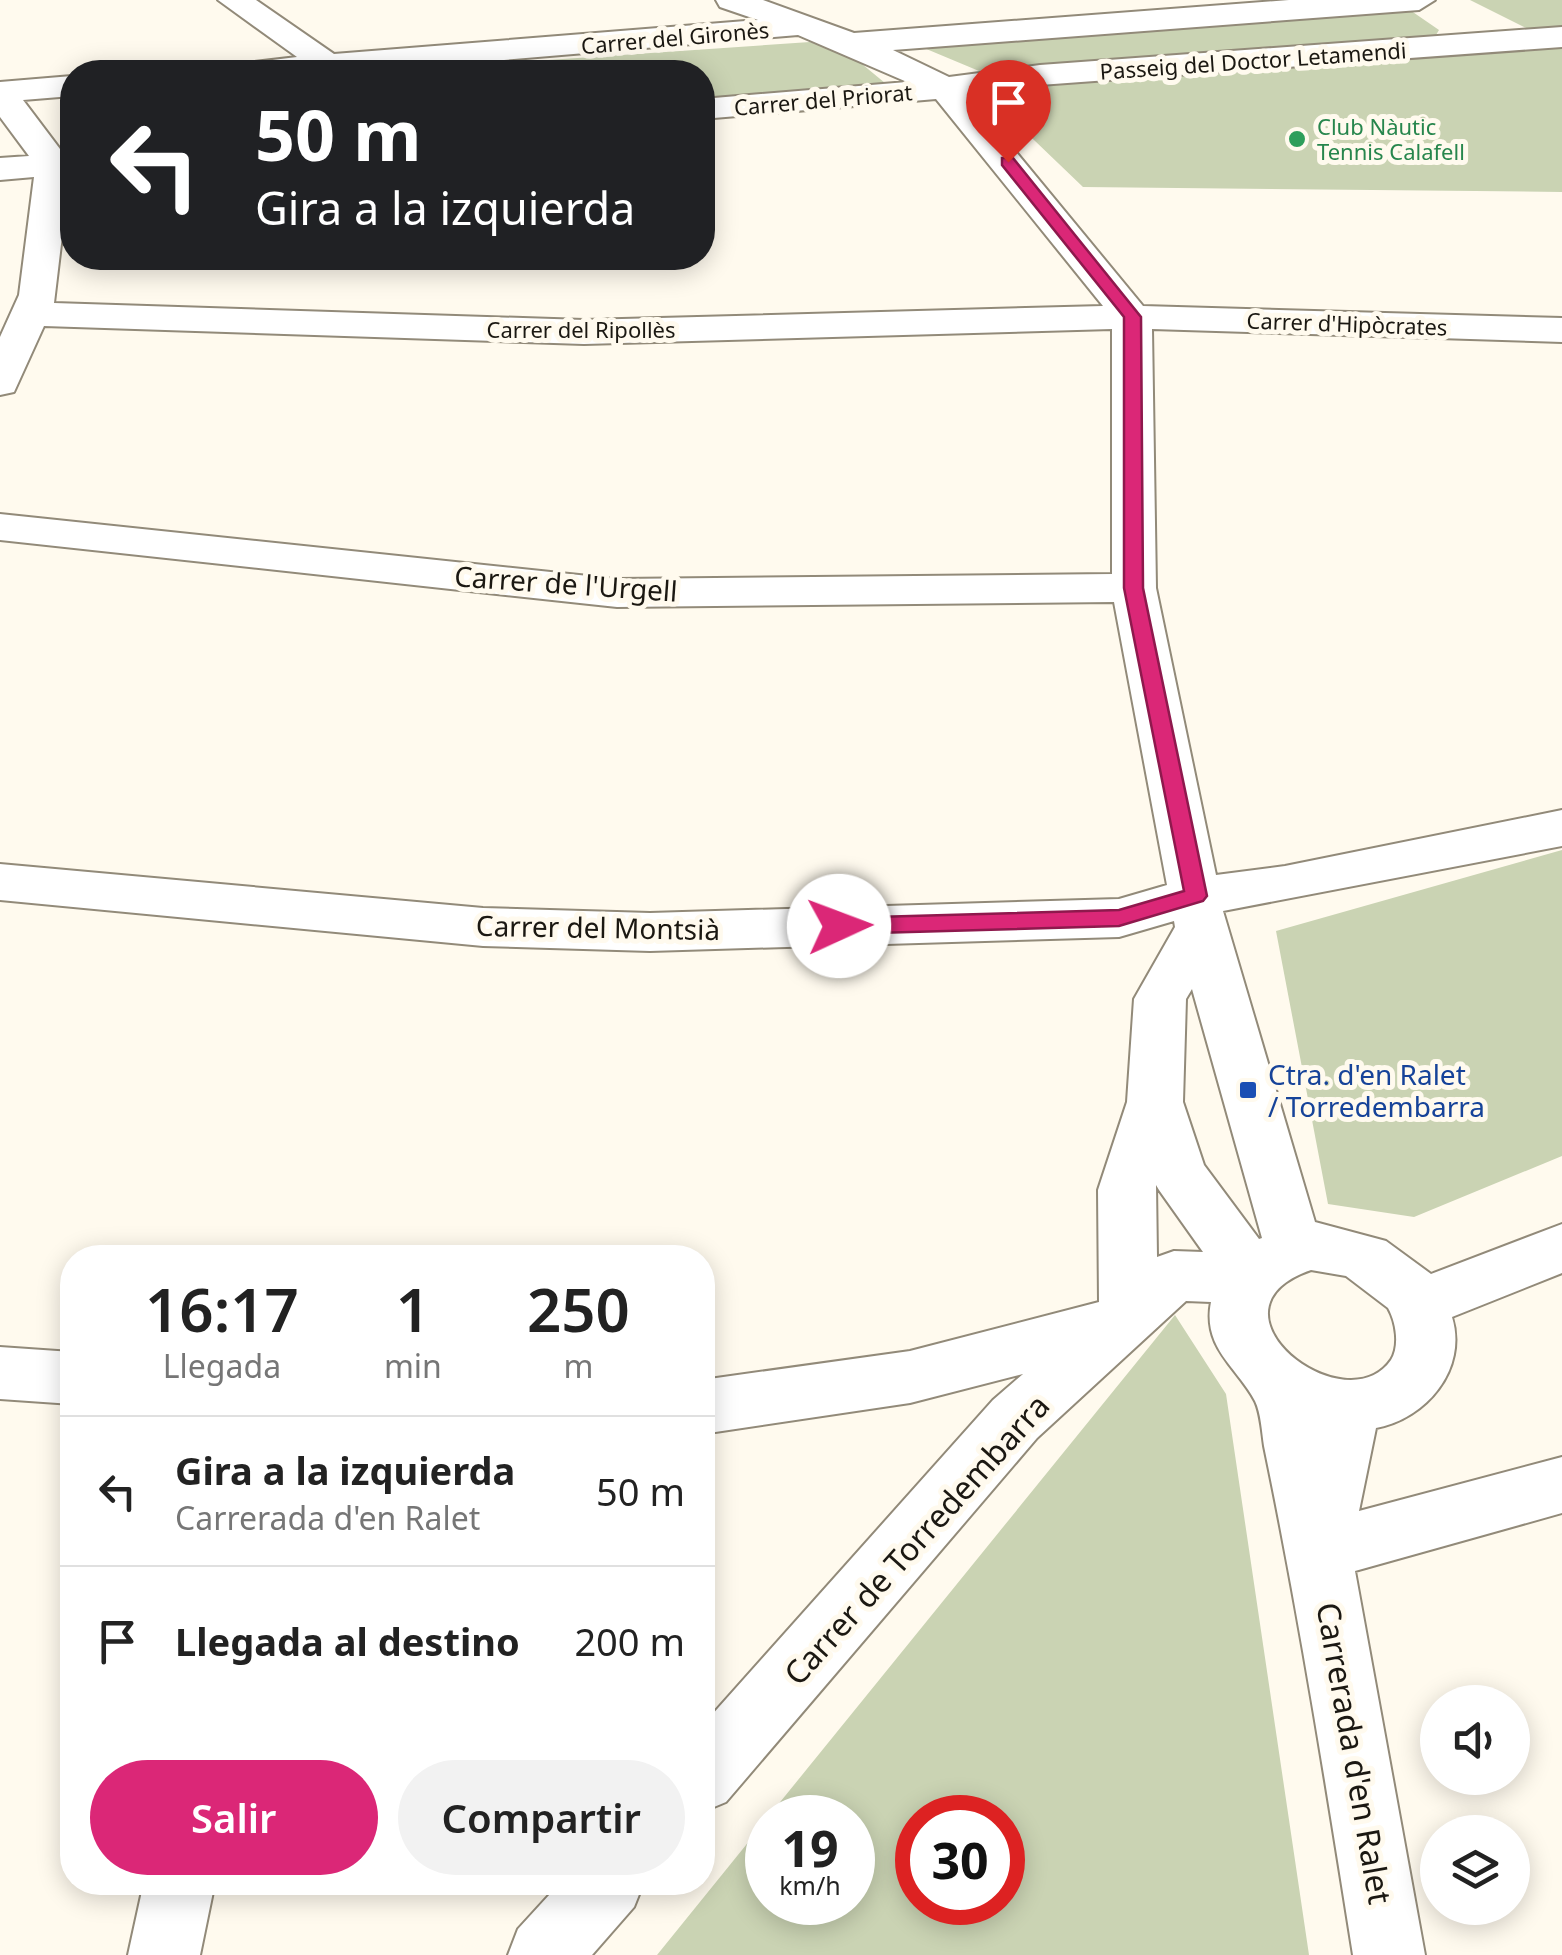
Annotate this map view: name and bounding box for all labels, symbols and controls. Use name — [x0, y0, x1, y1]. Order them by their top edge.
street label: Carrer del Gironès — [580, 14, 770, 60]
street label: Passeig del Doctor Letamendi — [1099, 34, 1407, 86]
pin — [966, 60, 1051, 163]
icon: arrive — [981, 75, 1036, 130]
street label: Carrer del Priorat — [733, 76, 913, 122]
text: 50 m — [255, 86, 422, 182]
icon: left — [90, 100, 220, 230]
place label: Club Nàutic Tennis Calafell — [1317, 111, 1465, 166]
marker: Club Nàutic Tennis Calafell — [1286, 128, 1308, 150]
text: Gira a la izquierda — [255, 177, 635, 238]
street label: Carrer d'Hipòcrates — [1246, 305, 1448, 341]
street label: Carrer del Ripollès — [486, 314, 676, 344]
street label: Carrer de l'Urgell — [453, 556, 679, 610]
position arrow — [787, 874, 891, 978]
street label: Carrer del Montsià — [476, 906, 720, 948]
place label: Ctra. d'en Ralet / Torredembarra — [1268, 1055, 1485, 1125]
marker: Ctra. d'en Ralet / Torredembarra — [1237, 1079, 1259, 1101]
text: 16:17 — [145, 1268, 299, 1350]
text: 1 — [396, 1268, 430, 1350]
text: 250 — [527, 1268, 630, 1350]
text: Llegada — [163, 1344, 281, 1387]
text: min — [384, 1344, 442, 1387]
text: m — [563, 1344, 593, 1387]
street label: Carrer de Torredembarra — [774, 1384, 1058, 1694]
text: Gira a la izquierda — [175, 1444, 515, 1496]
icon: left — [90, 1464, 145, 1519]
text: 50 m — [596, 1465, 685, 1517]
text: Carrerada d'en Ralet — [175, 1496, 480, 1539]
street label: Carrerada d'en Ralet — [1307, 1599, 1403, 1907]
icon: arrive — [90, 1614, 145, 1669]
text: Llegada al destino — [175, 1615, 520, 1667]
text: 200 m — [574, 1615, 685, 1667]
map controls — [1420, 1685, 1530, 1925]
button: sound — [1420, 1685, 1530, 1795]
button: Salir — [90, 1760, 378, 1875]
button: Compartir — [398, 1760, 685, 1875]
speed limit sign: 30 — [895, 1795, 1025, 1925]
text: 19 — [781, 1814, 839, 1882]
button: layers — [1420, 1815, 1530, 1925]
text: km/h — [779, 1868, 841, 1902]

